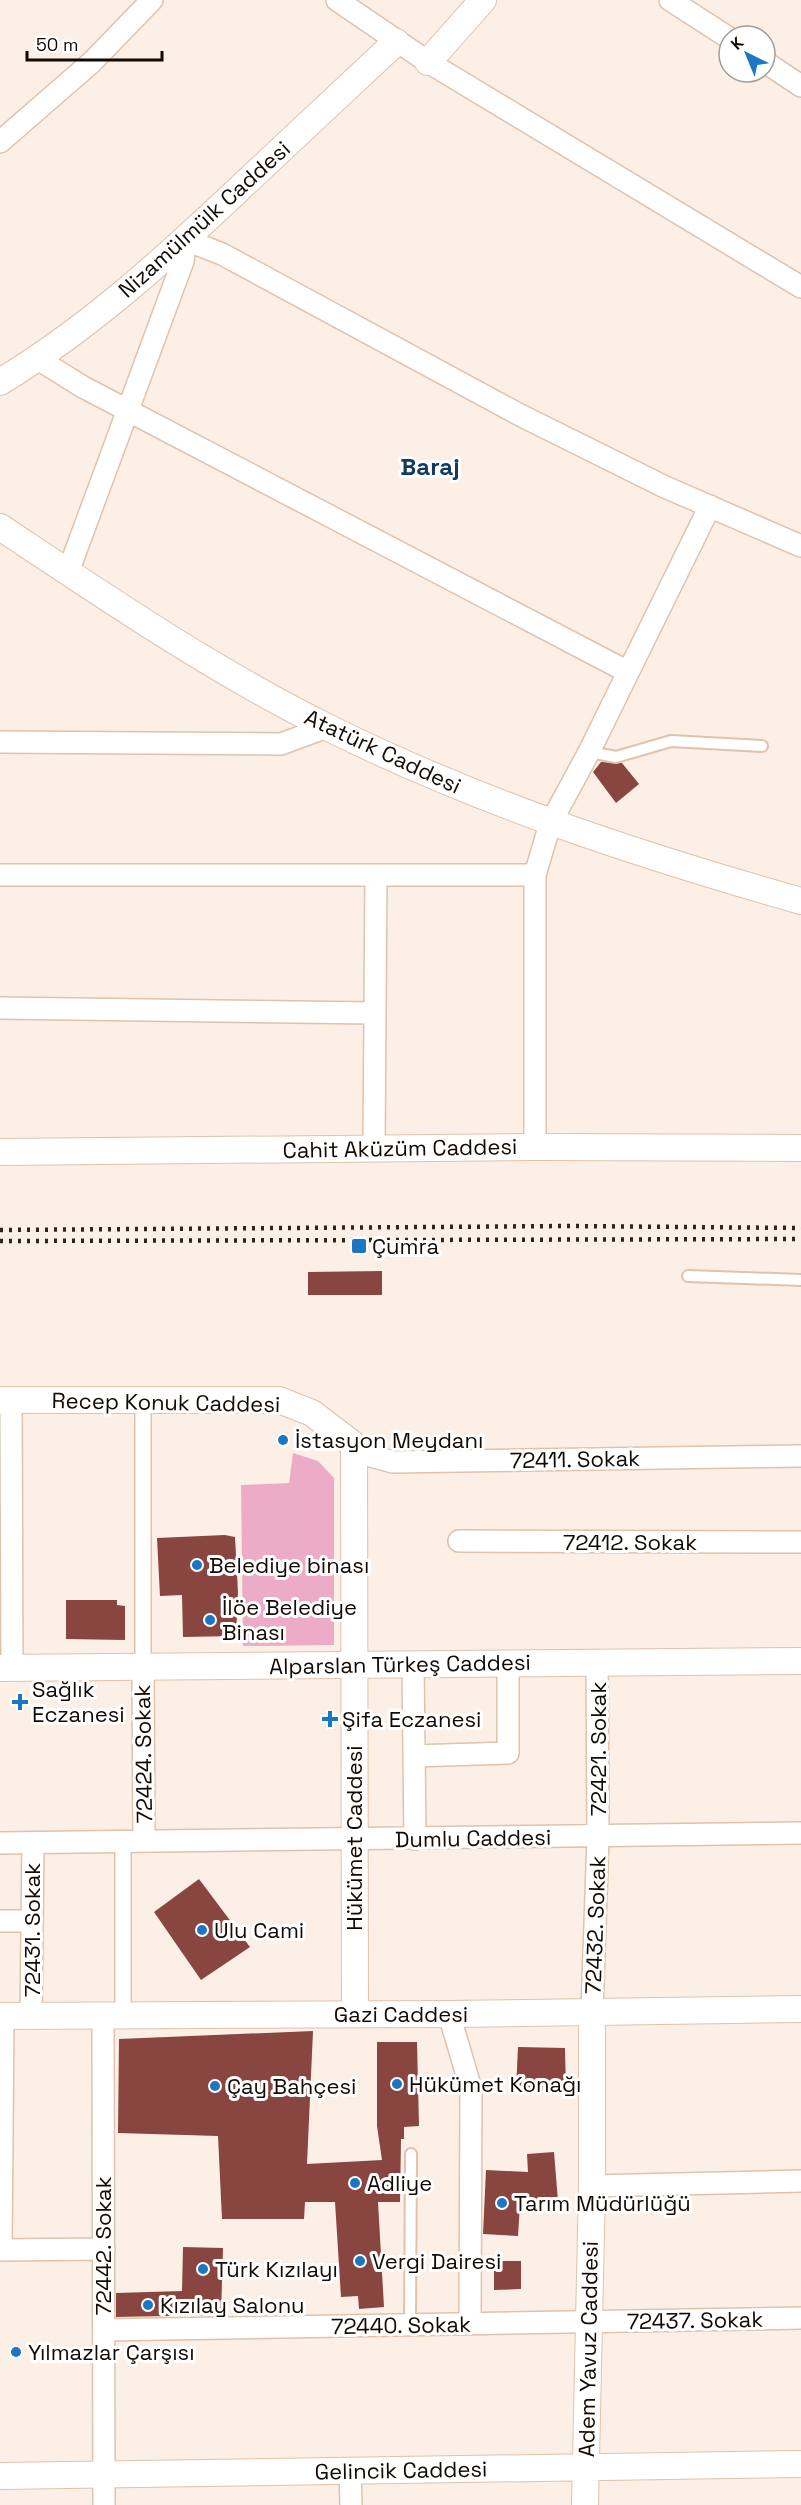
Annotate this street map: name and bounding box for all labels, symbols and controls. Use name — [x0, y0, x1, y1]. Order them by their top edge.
scale bar — [27, 24, 162, 62]
north arrow — [717, 24, 777, 84]
text: K — [726, 32, 748, 54]
text: 50 m — [36, 33, 78, 56]
street label: Nizamülmülk Caddesi — [112, 134, 296, 304]
district label: Baraj — [400, 451, 460, 482]
street label: Atatürk Caddesi — [300, 702, 466, 800]
street label: Cahit Aküzüm Caddesi — [282, 1132, 518, 1164]
place label: Çumra — [372, 1232, 439, 1260]
marker: Çumra — [350, 1237, 368, 1255]
street label: Recep Konuk Caddesi — [51, 1386, 281, 1418]
place label: İstasyon Meydanı — [295, 1426, 483, 1454]
marker: İstasyon Meydanı — [276, 1433, 290, 1447]
street label: 72411. Sokak — [510, 1444, 640, 1474]
street label: 72412. Sokak — [563, 1528, 697, 1556]
place label: Belediye binası — [209, 1551, 369, 1579]
marker: Belediye binası — [190, 1558, 204, 1572]
place label: İlöe Belediye Binası — [222, 1593, 357, 1646]
marker: İlöe Belediye Binası — [203, 1613, 217, 1627]
street label: Alparslan Türkeş Caddesi — [269, 1648, 531, 1680]
place label: Sağlık Eczanesi — [32, 1675, 125, 1728]
street label: 72421. Sokak — [584, 1682, 612, 1816]
street label: 72424. Sokak — [128, 1684, 158, 1824]
marker: Sağlık Eczanesi — [13, 1695, 27, 1709]
place label: Şifa Eczanesi — [342, 1705, 481, 1733]
marker: Şifa Eczanesi — [323, 1712, 337, 1726]
street label: Hükümet Caddesi — [340, 1745, 368, 1931]
street label: Dumlu Caddesi — [395, 1823, 551, 1853]
street label: 72432. Sokak — [579, 1855, 611, 1995]
street label: 72431. Sokak — [18, 1863, 46, 1997]
place label: Ulu Cami — [214, 1916, 304, 1944]
marker: Ulu Cami — [195, 1923, 209, 1937]
street label: Gazi Caddesi — [334, 2000, 468, 2028]
place label: Hükümet Konağı — [409, 2070, 581, 2098]
place label: Çay Bahçesi — [227, 2072, 356, 2100]
marker: Hükümet Konağı — [390, 2077, 404, 2091]
marker: Çay Bahçesi — [208, 2079, 222, 2093]
place label: Adliye — [367, 2169, 432, 2197]
street label: 72442. Sokak — [89, 2176, 117, 2316]
marker: Adliye — [348, 2176, 362, 2190]
place label: Tarım Müdürlüğü — [514, 2189, 691, 2217]
marker: Tarım Müdürlüğü — [495, 2196, 509, 2210]
street label: Adem Yavuz Caddesi — [572, 2241, 604, 2457]
place label: Vergi Dairesi — [372, 2247, 501, 2275]
marker: Vergi Dairesi — [353, 2254, 367, 2268]
place label: Türk Kızılayı — [215, 2255, 338, 2283]
marker: Türk Kızılayı — [196, 2262, 210, 2276]
place label: Kızılay Salonu — [160, 2291, 304, 2319]
marker: Kızılay Salonu — [141, 2298, 155, 2312]
street label: 72437. Sokak — [627, 2305, 764, 2335]
street label: 72440. Sokak — [331, 2310, 471, 2340]
place label: Yılmazlar Çarşısı — [28, 2338, 195, 2366]
marker: Yılmazlar Çarşısı — [9, 2345, 23, 2359]
street label: Gelincik Caddesi — [314, 2454, 488, 2486]

